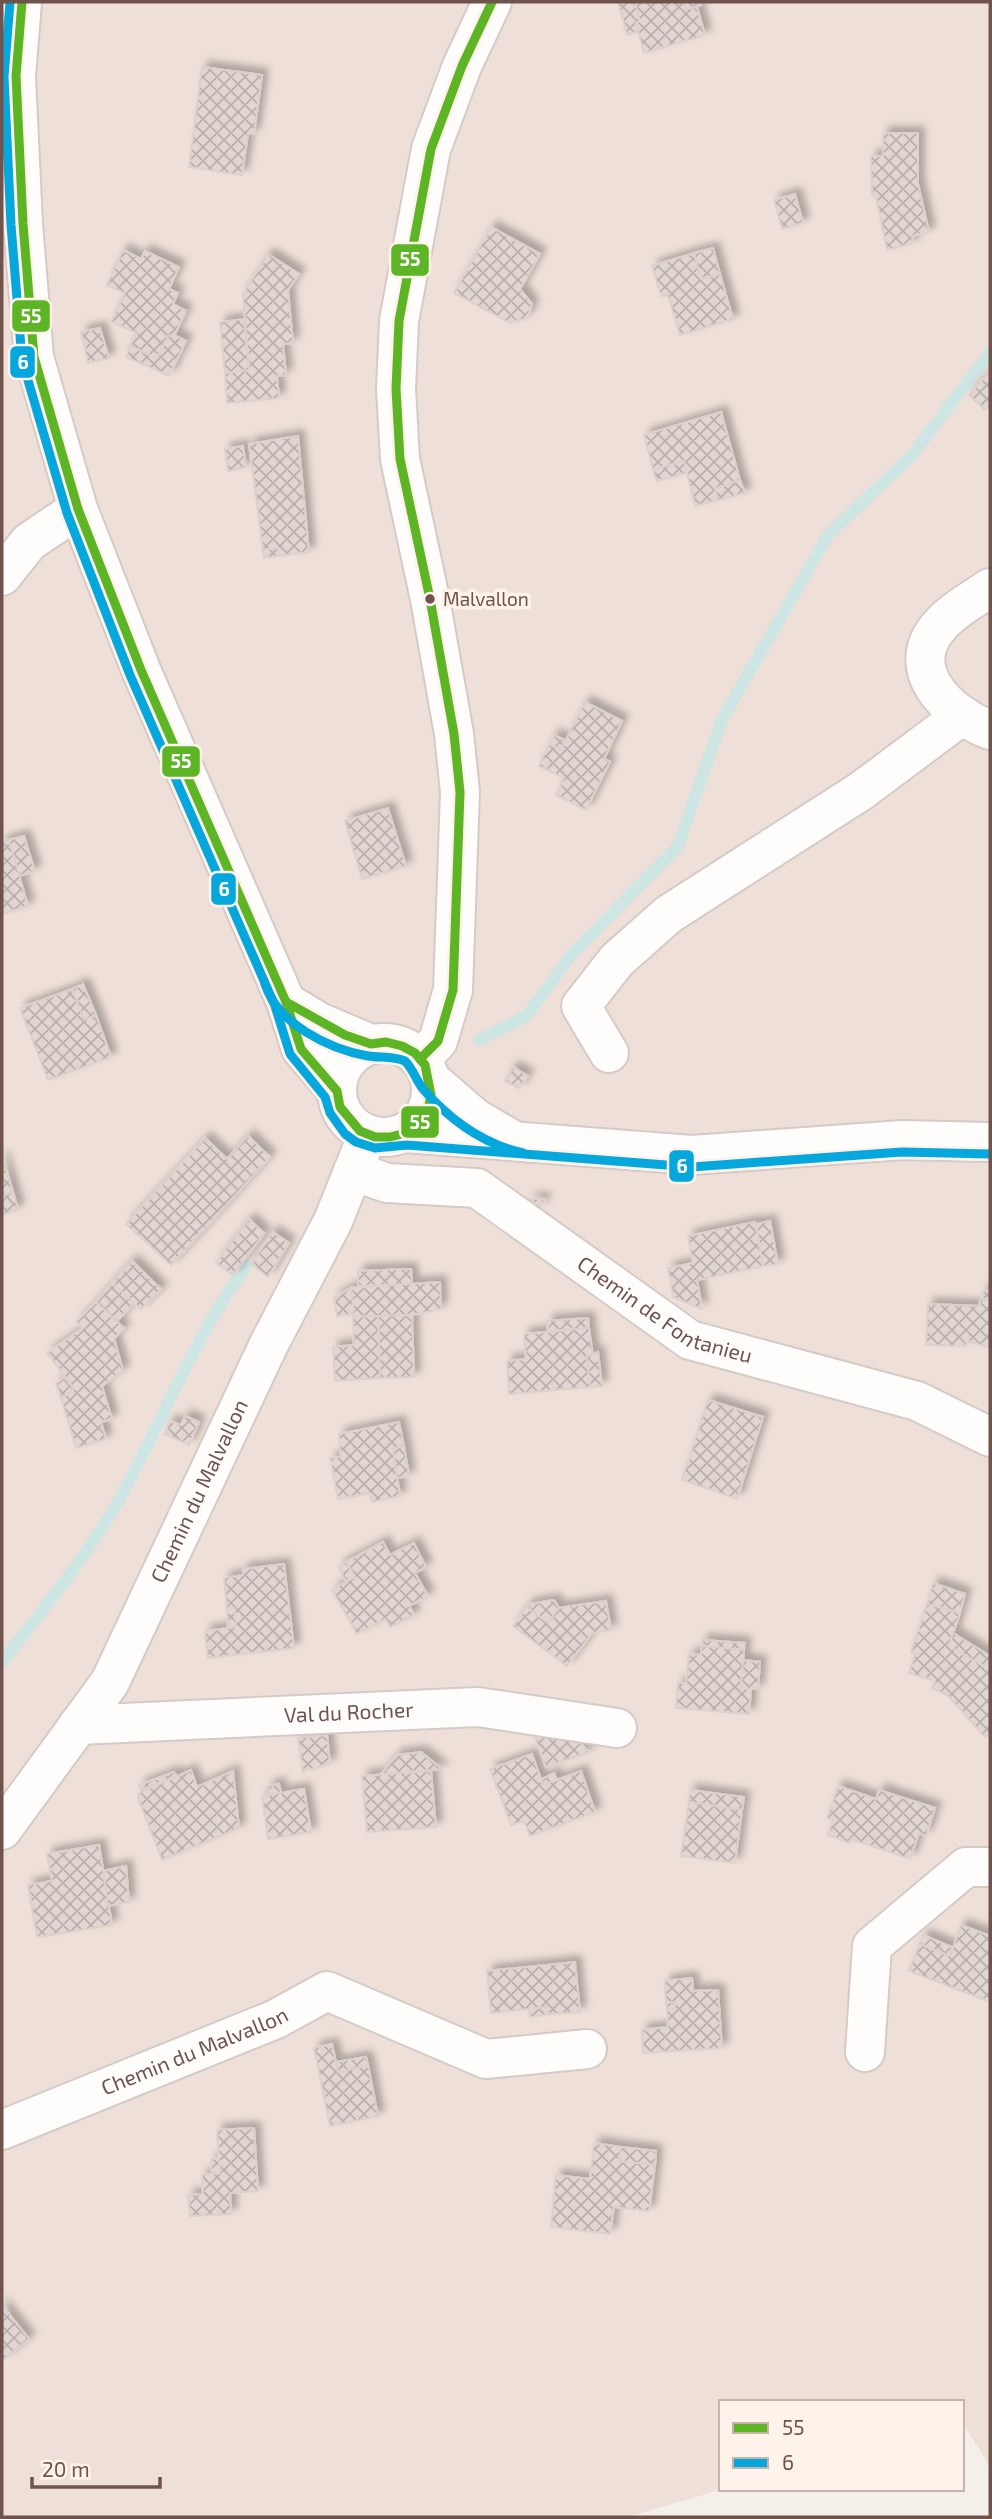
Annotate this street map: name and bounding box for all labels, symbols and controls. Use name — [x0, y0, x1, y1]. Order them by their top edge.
line badge: 55 — [390, 243, 430, 277]
text: 55 — [400, 247, 420, 270]
line badge: 55 — [11, 299, 51, 333]
text: 55 — [21, 304, 41, 327]
line badge: 6 — [9, 345, 36, 379]
text: 6 — [17, 350, 29, 373]
place label: Malvallon — [443, 587, 529, 610]
marker: Malvallon — [423, 592, 437, 606]
line badge: 55 — [161, 745, 201, 778]
text: 55 — [171, 749, 191, 772]
line badge: 6 — [210, 872, 237, 906]
text: 6 — [218, 877, 230, 900]
line badge: 55 — [400, 1105, 440, 1139]
text: 55 — [410, 1110, 430, 1133]
line badge: 6 — [668, 1149, 695, 1183]
text: 6 — [676, 1154, 688, 1177]
street label: Chemin de Fontanieu — [573, 1250, 755, 1367]
street label: Chemin du Malvallon — [145, 1395, 252, 1586]
street label: Val du Rocher — [283, 1696, 415, 1727]
street label: Chemin du Malvallon — [97, 2001, 292, 2100]
legend — [719, 2400, 964, 2491]
text: 55 — [782, 2414, 805, 2439]
scale bar — [32, 2446, 159, 2490]
text: 6 — [782, 2449, 794, 2474]
text: 20 m — [42, 2456, 90, 2481]

